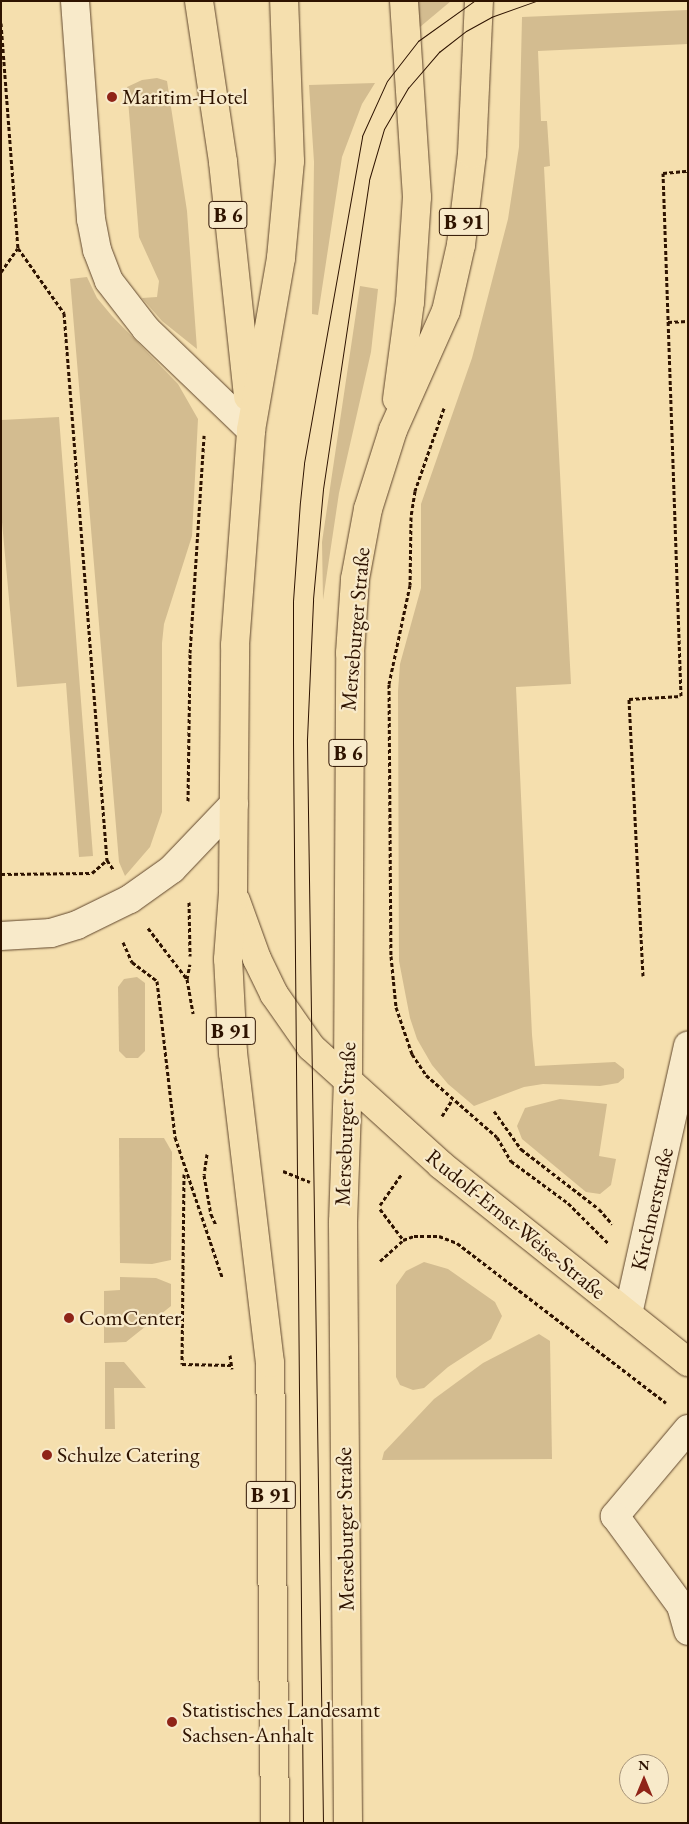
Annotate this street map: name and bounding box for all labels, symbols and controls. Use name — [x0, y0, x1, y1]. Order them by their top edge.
place label: Maritim-Hotel — [122, 84, 248, 110]
marker: Maritim-Hotel — [106, 91, 118, 103]
road number: B 6 — [208, 196, 248, 234]
road number: B 91 — [438, 203, 490, 240]
street label: Merseburger Straße — [335, 546, 375, 712]
road number: B 6 — [328, 734, 368, 771]
road number: B 91 — [205, 1012, 257, 1050]
street label: Merseburger Straße — [329, 1042, 361, 1206]
street label: Rudolf-Ernst-Weise-Straße — [421, 1143, 611, 1305]
street label: Kirchnerstraße — [625, 1145, 679, 1273]
place label: ComCenter — [79, 1305, 181, 1331]
marker: ComCenter — [63, 1312, 75, 1324]
place label: Schulze Catering — [57, 1442, 199, 1468]
street label: Merseburger Straße — [330, 1447, 360, 1611]
marker: Schulze Catering — [41, 1449, 53, 1461]
road number: B 91 — [245, 1476, 297, 1514]
place label: Statistisches Landesamt Sachsen-Anhalt — [182, 1696, 380, 1748]
marker: Statistisches Landesamt Sachsen-Anhalt — [166, 1716, 178, 1728]
north arrow — [619, 1754, 669, 1804]
text: N — [638, 1756, 650, 1774]

